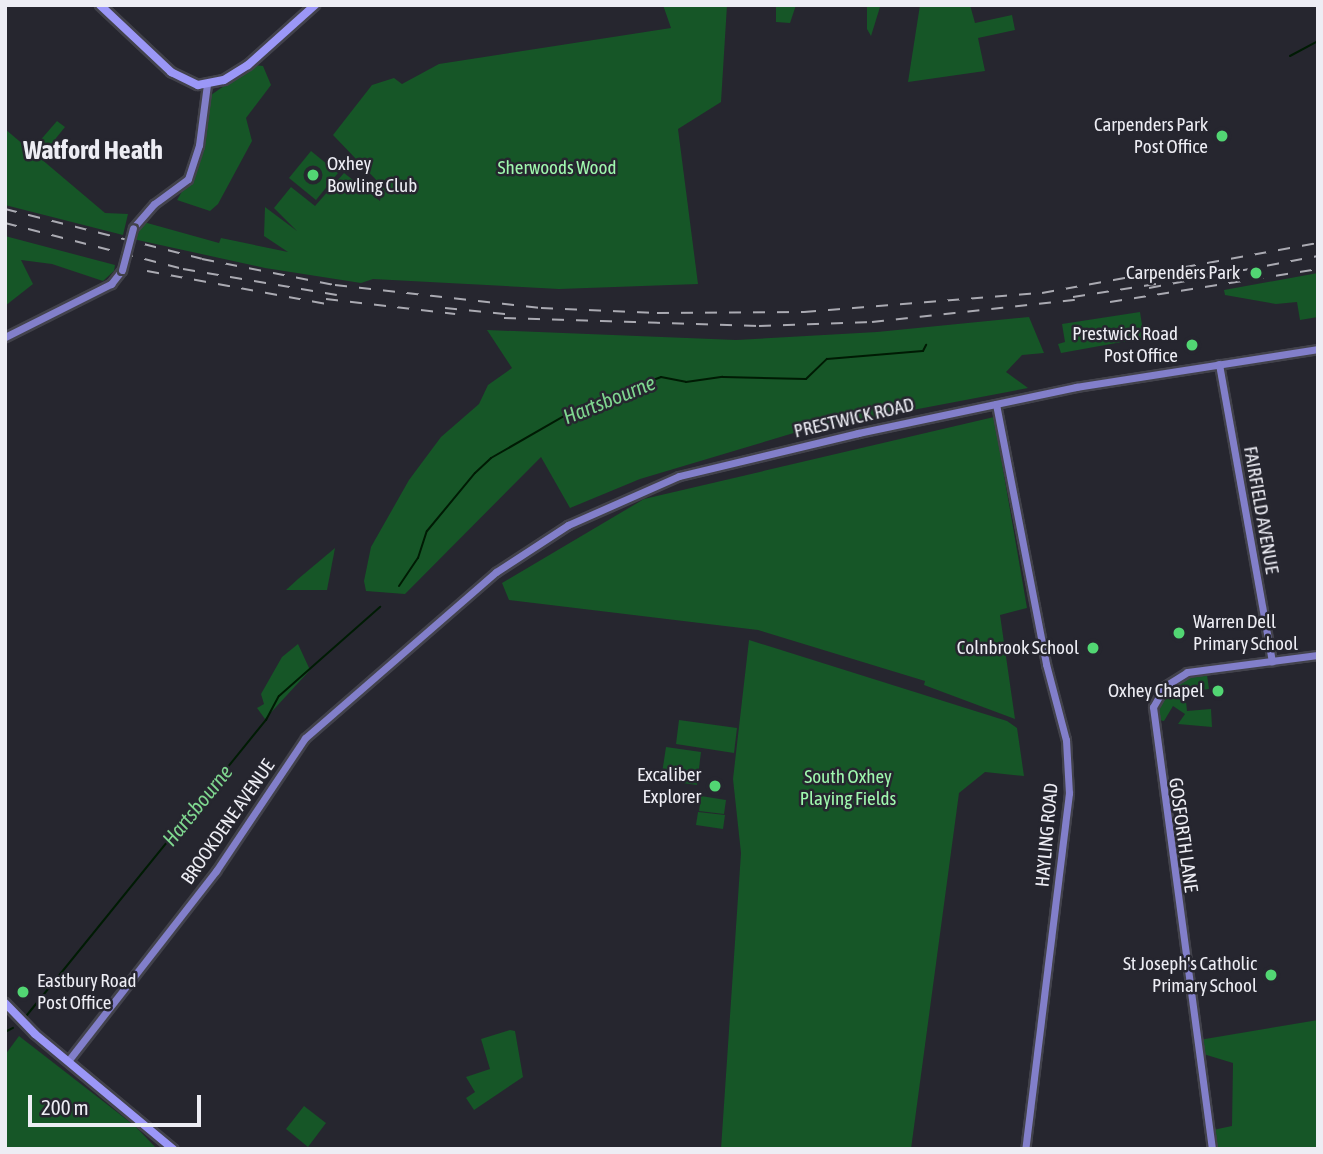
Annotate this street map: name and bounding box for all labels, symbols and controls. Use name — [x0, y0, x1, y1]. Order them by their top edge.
place label: Carpenders Park Post Office — [1094, 114, 1208, 158]
marker: Carpenders Park Post Office — [1214, 128, 1230, 144]
district label: Watford Heath — [23, 135, 163, 167]
place label: Oxhey Bowling Club — [327, 153, 417, 197]
park label: Sherwoods Wood — [498, 157, 616, 179]
marker: Oxhey Bowling Club — [305, 167, 321, 183]
place label: Carpenders Park — [1126, 262, 1240, 284]
marker: Carpenders Park — [1246, 263, 1266, 283]
place label: Prestwick Road Post Office — [1072, 323, 1178, 367]
marker: Prestwick Road Post Office — [1184, 337, 1200, 353]
water label: Hartsbourne — [559, 369, 659, 429]
street label: PRESTWICK ROAD — [792, 393, 916, 443]
street label: FAIRFIELD AVENUE — [1239, 445, 1283, 575]
place label: Warren Dell Primary School — [1193, 611, 1298, 655]
marker: Warren Dell Primary School — [1171, 625, 1187, 641]
place label: Colnbrook School — [957, 637, 1079, 659]
marker: Colnbrook School — [1085, 640, 1101, 656]
place label: Oxhey Chapel — [1108, 680, 1204, 702]
marker: Oxhey Chapel — [1210, 683, 1226, 699]
street label: BROOKDENE AVENUE — [176, 755, 280, 889]
water label: Hartsbourne — [157, 759, 237, 851]
place label: Excaliber Explorer — [637, 764, 701, 808]
park label: South Oxhey Playing Fields — [800, 766, 896, 810]
street label: GOSFORTH LANE — [1164, 776, 1202, 894]
marker: Excaliber Explorer — [707, 778, 723, 794]
street label: HAYLING ROAD — [1031, 782, 1063, 888]
place label: St Joseph's Catholic Primary School — [1123, 953, 1257, 997]
marker: St Joseph's Catholic Primary School — [1263, 967, 1279, 983]
place label: Eastbury Road Post Office — [37, 970, 137, 1014]
marker: Eastbury Road Post Office — [15, 984, 31, 1000]
scale bar — [32, 1080, 205, 1124]
text: 200 m — [41, 1095, 89, 1119]

